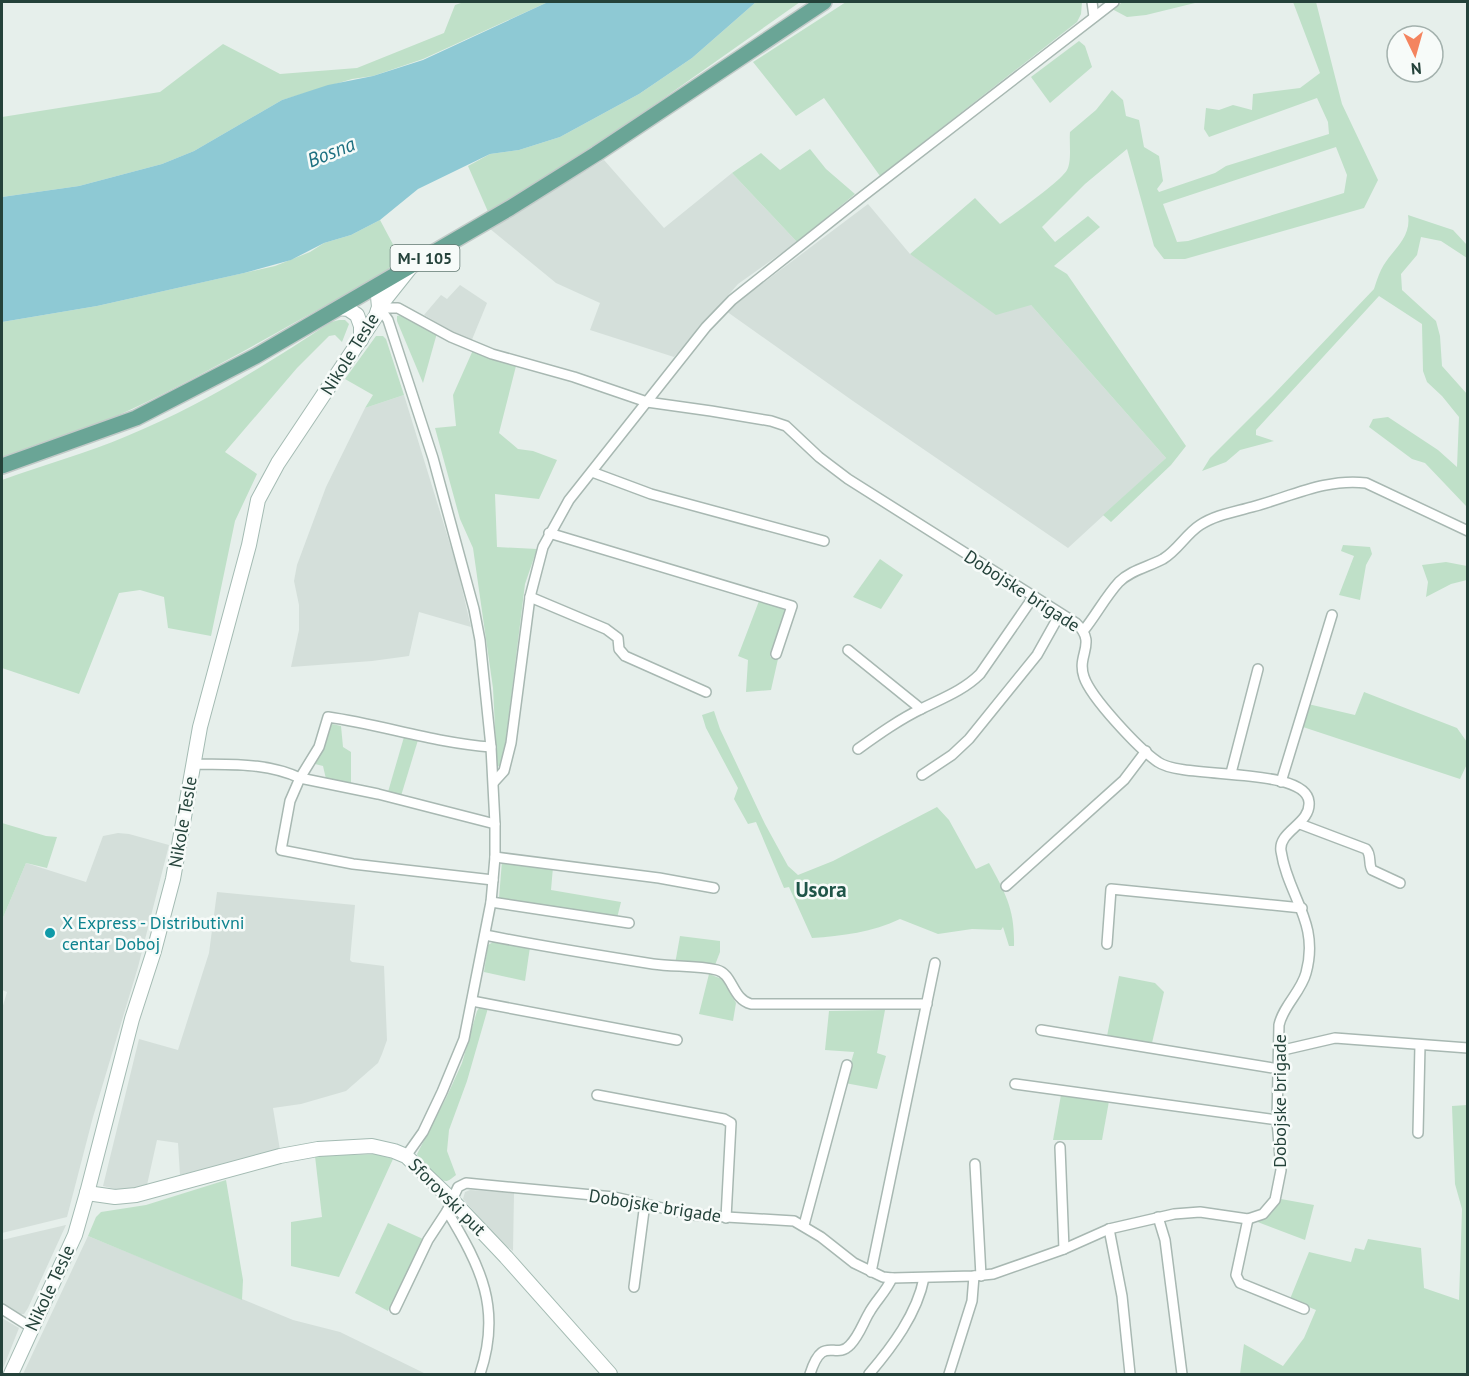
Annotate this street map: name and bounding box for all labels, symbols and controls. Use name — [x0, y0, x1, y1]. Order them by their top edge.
north arrow — [1385, 24, 1445, 84]
text: N — [1410, 59, 1422, 79]
water label: Bosna — [303, 131, 359, 173]
road number: M-I 105 — [390, 245, 460, 271]
street label: Nikole Tesle — [315, 308, 384, 399]
street label: Dobojske brigade — [960, 545, 1085, 637]
street label: Nikole Tesle — [163, 774, 202, 869]
district label: Usora — [795, 876, 847, 903]
place label: X Express - Distributivni centar Doboj — [62, 911, 245, 955]
marker: X Express - Distributivni centar Doboj — [43, 926, 57, 940]
street label: Dobojske brigade — [1268, 1034, 1291, 1168]
street label: Sforovski put — [404, 1153, 491, 1240]
street label: Dobojske brigade — [587, 1184, 723, 1227]
street label: Nikole Tesle — [20, 1241, 80, 1335]

